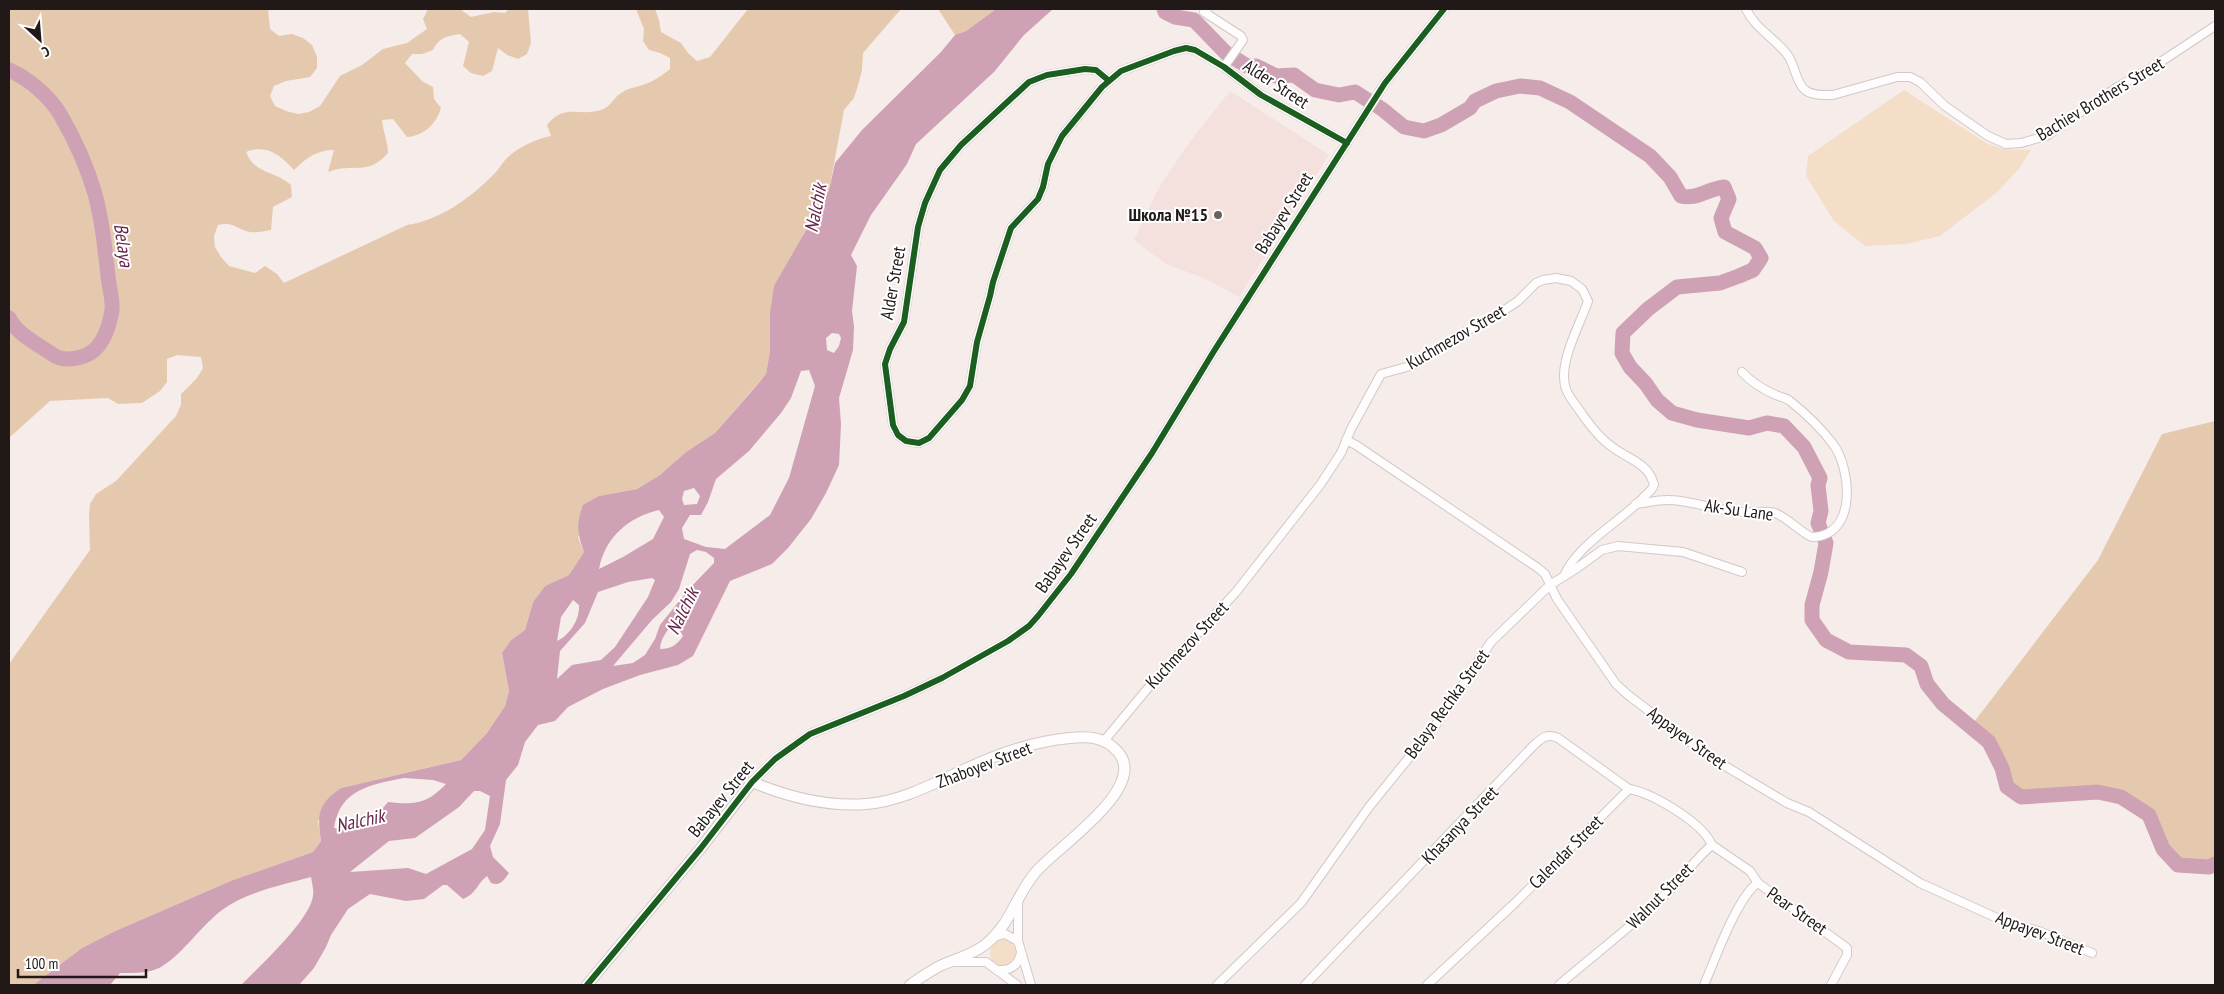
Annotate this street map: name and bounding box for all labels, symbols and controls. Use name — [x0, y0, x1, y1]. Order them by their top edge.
north arrow — [15, 15, 65, 65]
text: С — [38, 42, 53, 61]
street label: Bachiev Brothers Street — [2032, 51, 2168, 146]
street label: Alder Street — [1239, 54, 1314, 113]
street label: Babayev Street — [1249, 168, 1318, 258]
water label: Nalchik — [799, 179, 832, 234]
place label: Школа №15 — [1129, 203, 1208, 226]
marker: Школа №15 — [1212, 209, 1224, 221]
water label: Belaya — [109, 222, 139, 270]
street label: Alder Street — [875, 244, 910, 321]
street label: Kuchmezov Street — [1402, 299, 1510, 374]
street label: Ak-Su Lane — [1703, 493, 1775, 526]
street label: Babayev Street — [1030, 508, 1101, 597]
water label: Nalchik — [661, 581, 705, 638]
street label: Kuchmezov Street — [1140, 596, 1233, 693]
street label: Belaya Rechka Street — [1399, 644, 1494, 763]
street label: Appayev Street — [1643, 701, 1732, 774]
street label: Zhaboyev Street — [933, 736, 1035, 793]
street label: Babayev Street — [683, 756, 759, 842]
street label: Khasanya Street — [1417, 781, 1503, 869]
water label: Nalchik — [334, 803, 389, 837]
street label: Calendar Street — [1524, 810, 1608, 894]
street label: Walnut Street — [1622, 858, 1698, 934]
street label: Pear Street — [1763, 882, 1832, 940]
street label: Appayev Street — [1993, 905, 2088, 960]
scale bar — [18, 946, 145, 978]
text: 100 m — [25, 954, 58, 973]

